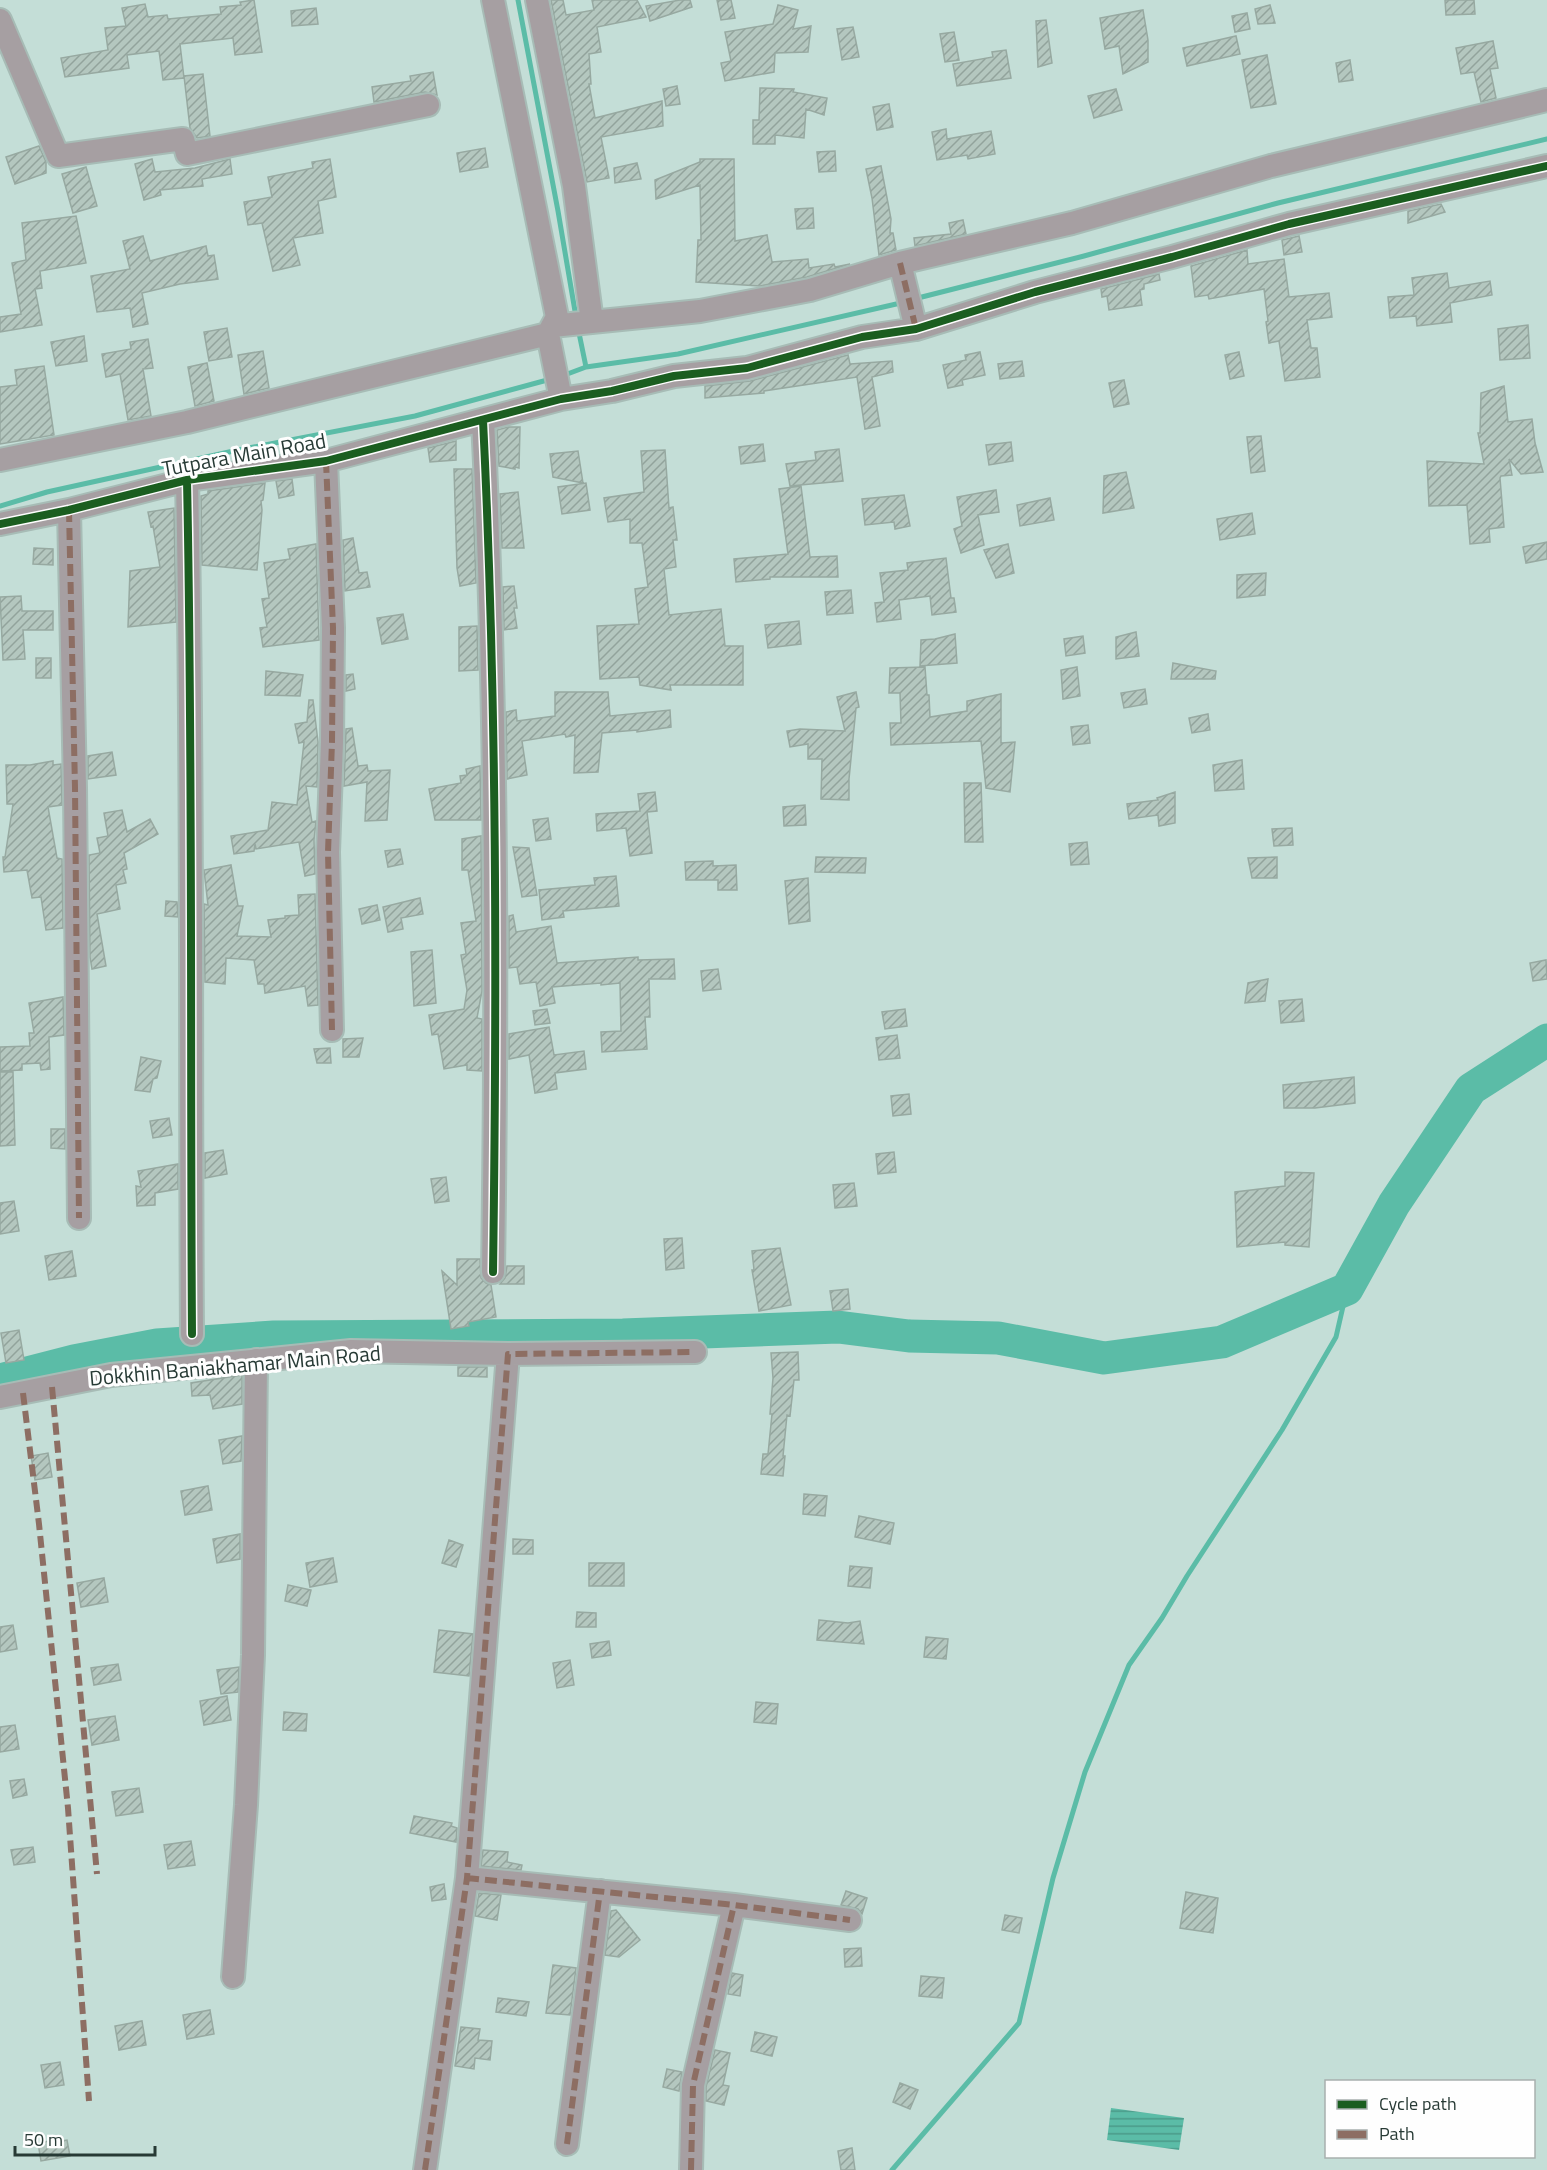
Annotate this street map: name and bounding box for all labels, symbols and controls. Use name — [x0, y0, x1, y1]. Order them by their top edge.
street label: Tutpara Main Road — [159, 424, 328, 484]
street label: Dokkhin Baniakhamar Main Road — [88, 1336, 382, 1394]
legend — [1325, 2080, 1535, 2158]
text: Cycle path — [1379, 2090, 1457, 2117]
scale bar — [15, 2119, 154, 2157]
text: Path — [1379, 2120, 1415, 2147]
text: 50 m — [24, 2126, 63, 2153]

